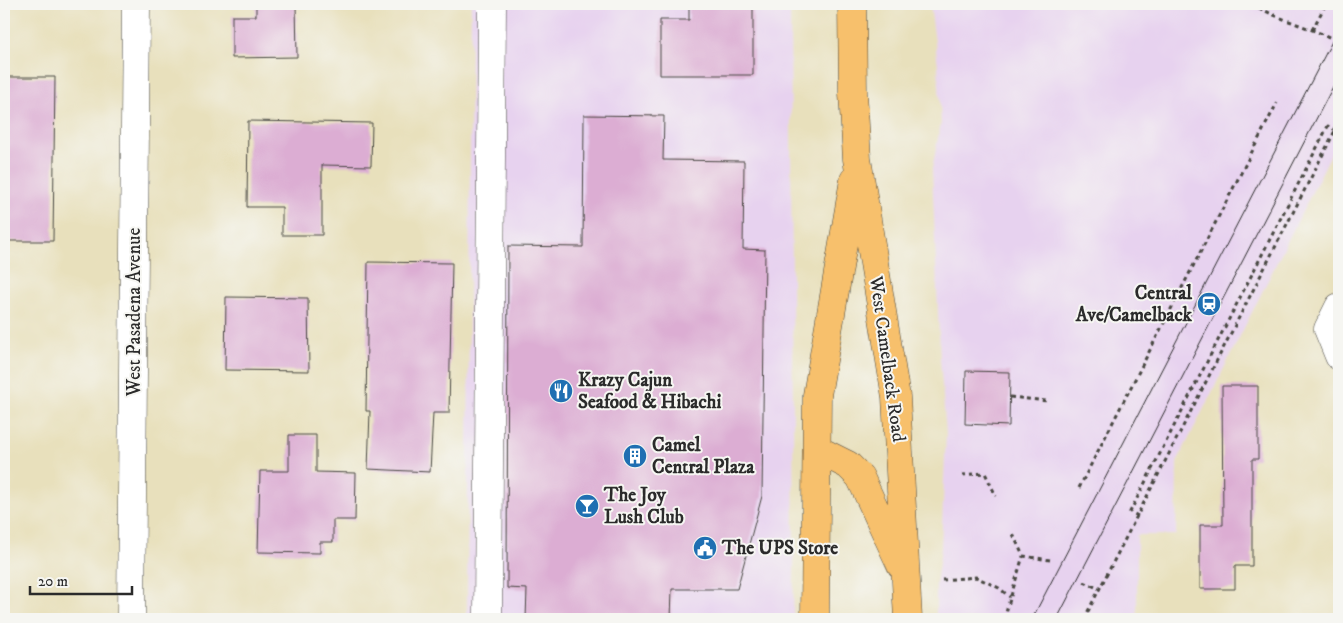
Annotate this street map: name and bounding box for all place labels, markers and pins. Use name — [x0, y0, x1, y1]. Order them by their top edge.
place label: Central Ave/Camelback — [1075, 282, 1193, 327]
station icon: Central Ave/Camelback — [1196, 291, 1222, 317]
place label: Krazy Cajun Seafood & Hibachi — [578, 369, 722, 414]
restaurant icon: Krazy Cajun Seafood & Hibachi — [548, 378, 574, 404]
place label: Camel Central Plaza — [652, 434, 755, 479]
building icon: Camel Central Plaza — [622, 443, 648, 469]
place label: The Joy Lush Club — [603, 484, 684, 529]
bar icon: The Joy Lush Club — [574, 493, 600, 519]
public building icon: The UPS Store — [692, 535, 718, 561]
place label: The UPS Store — [721, 537, 838, 560]

